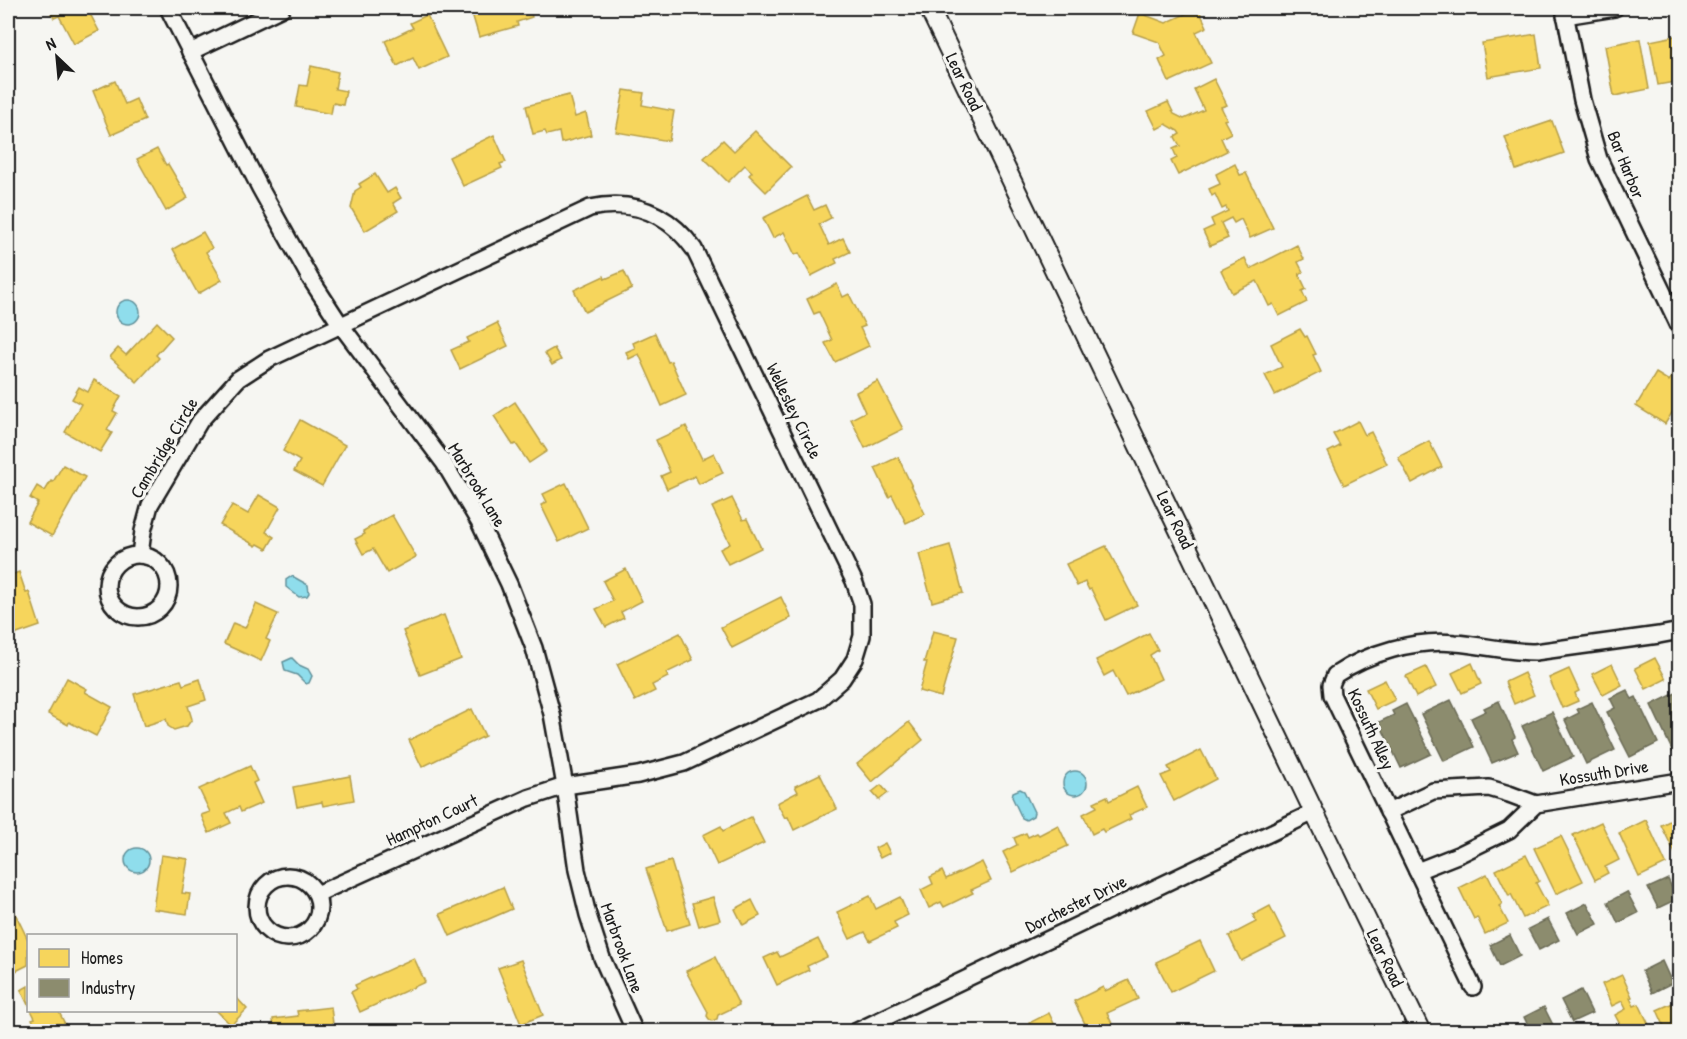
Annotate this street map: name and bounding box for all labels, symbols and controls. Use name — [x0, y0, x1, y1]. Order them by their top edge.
north arrow — [27, 27, 87, 87]
text: N — [42, 32, 60, 55]
street label: Lear Road — [940, 49, 989, 115]
street label: Bar Harbor — [1602, 127, 1651, 203]
street label: Wellesley Circle — [761, 359, 828, 463]
street label: Cambridge Circle — [124, 393, 204, 503]
street label: Marbrook Lane — [442, 438, 512, 532]
street label: Lear Road — [1151, 487, 1200, 553]
street label: Kossuth Alley — [1342, 684, 1401, 774]
street label: Kossuth Drive — [1558, 753, 1650, 792]
street label: Hampton Court — [382, 787, 482, 852]
street label: Dorchester Drive — [1021, 868, 1131, 939]
street label: Marbrook Lane — [595, 899, 650, 996]
street label: Lear Road — [1361, 925, 1410, 991]
legend — [27, 934, 237, 1012]
text: Homes — [81, 945, 123, 970]
text: Industry — [81, 975, 136, 1000]

